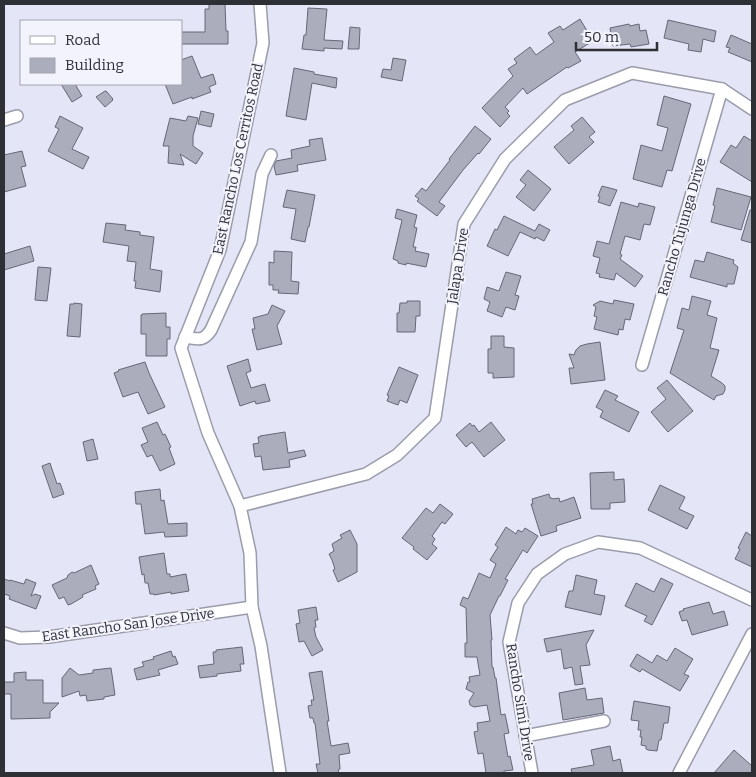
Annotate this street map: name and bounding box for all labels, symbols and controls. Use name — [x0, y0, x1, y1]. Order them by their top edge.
legend — [20, 20, 182, 85]
scale bar — [576, 20, 657, 52]
text: 50 m — [584, 28, 620, 46]
text: Road — [65, 31, 100, 49]
text: Building — [65, 56, 124, 74]
street label: East Rancho Los Cerritos Road — [209, 62, 267, 256]
street label: Rancho Tujunga Drive — [654, 156, 710, 298]
street label: Jalapa Drive — [443, 227, 472, 306]
street label: East Rancho San Jose Drive — [41, 604, 215, 646]
street label: Rancho Simi Drive — [502, 642, 538, 762]

